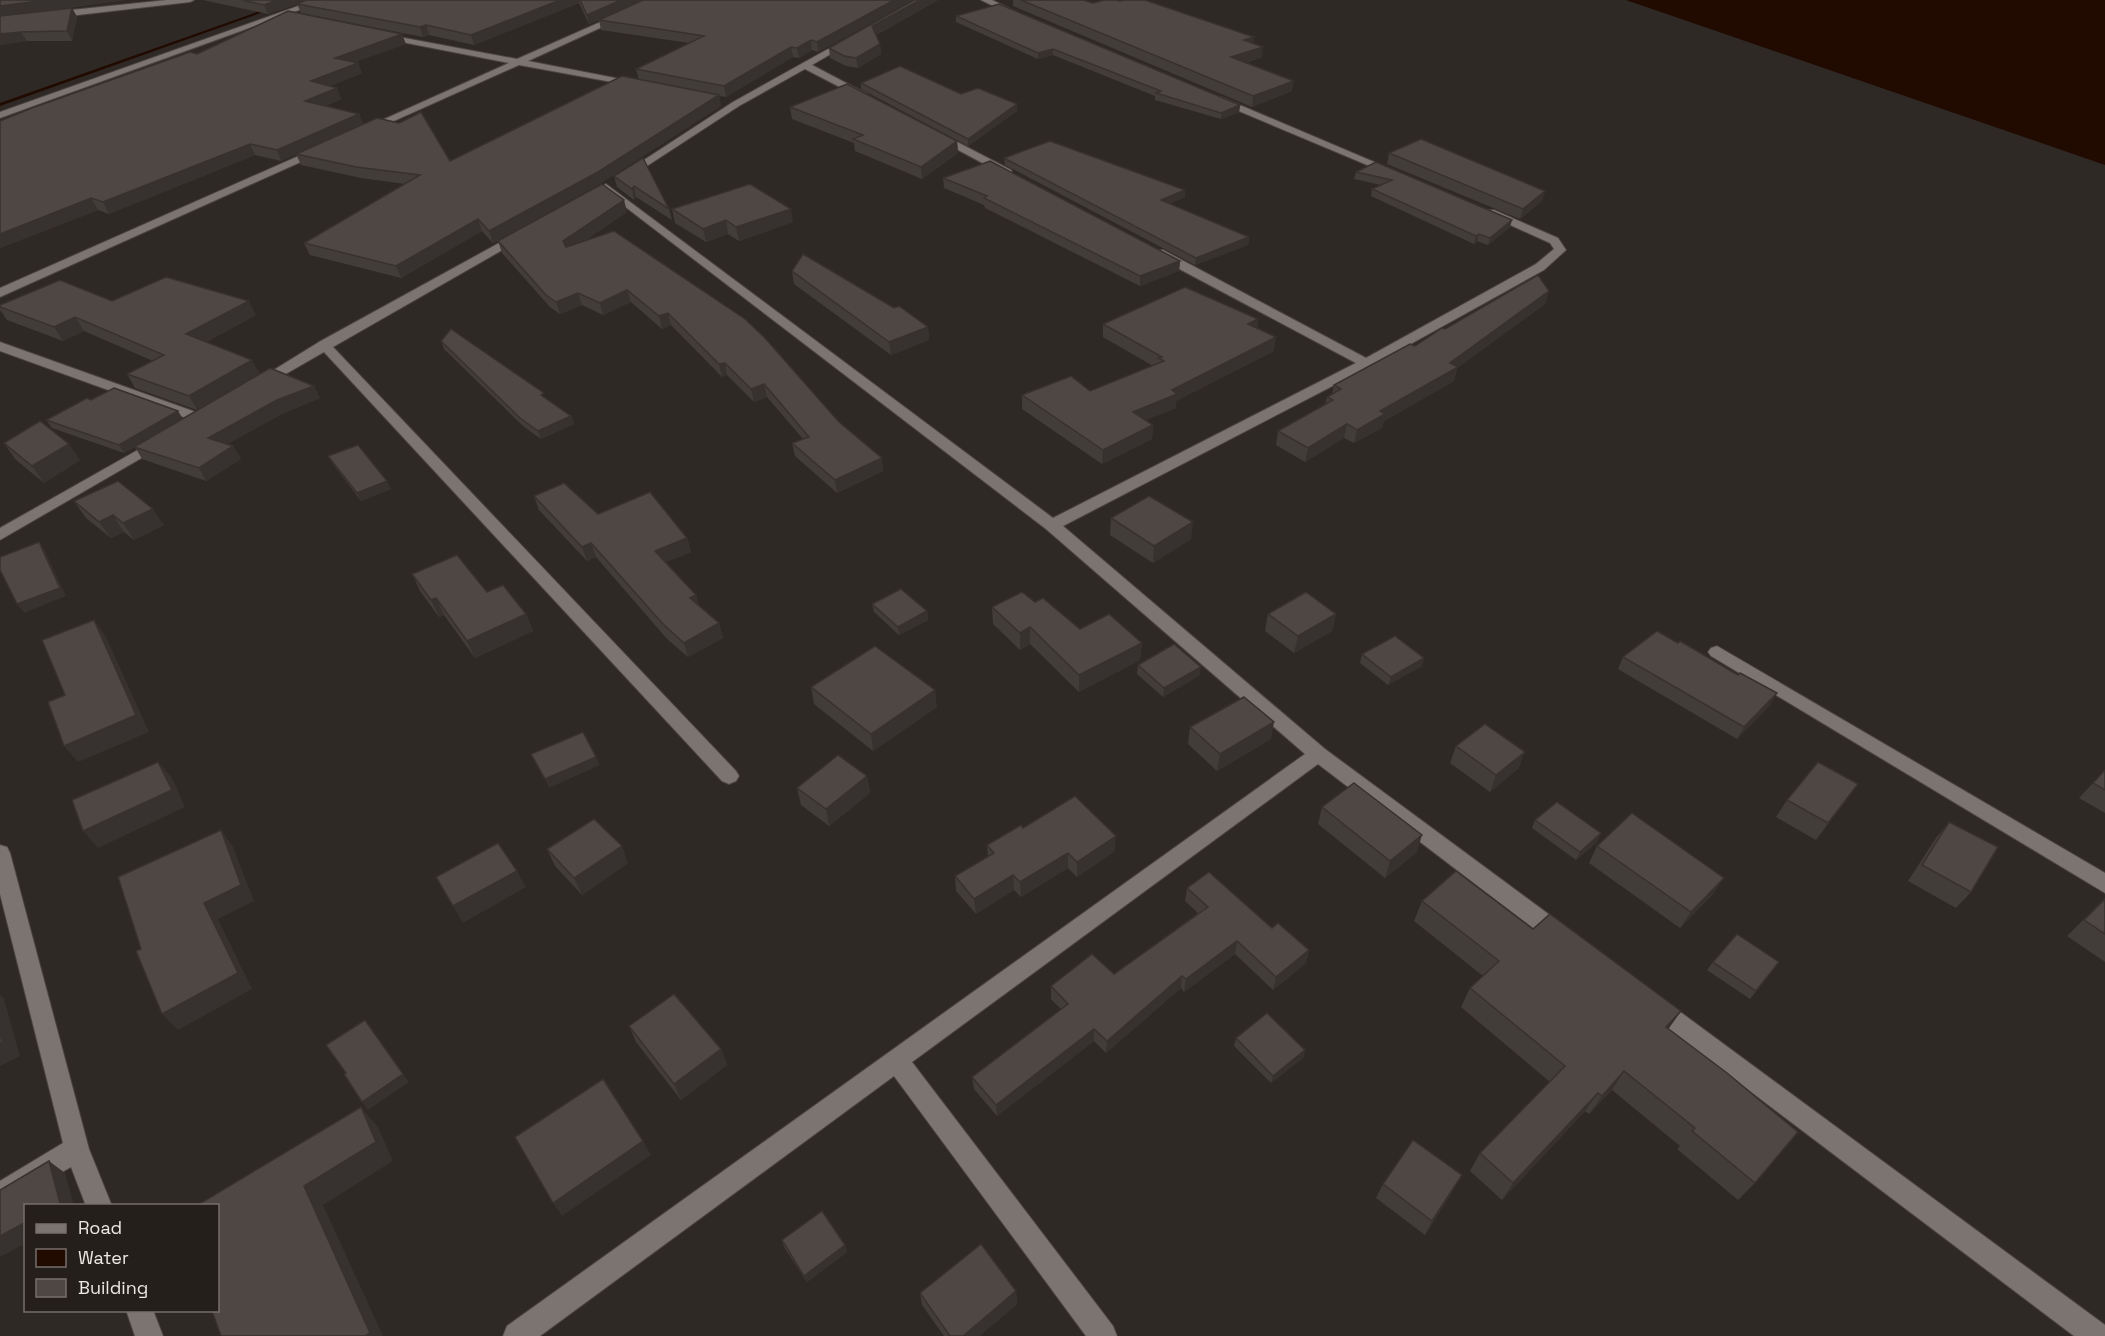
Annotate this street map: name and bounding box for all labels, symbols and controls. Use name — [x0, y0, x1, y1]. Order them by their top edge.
legend — [24, 1204, 219, 1312]
text: Road — [78, 1216, 122, 1239]
text: Water — [78, 1246, 129, 1269]
text: Building — [78, 1276, 148, 1299]

